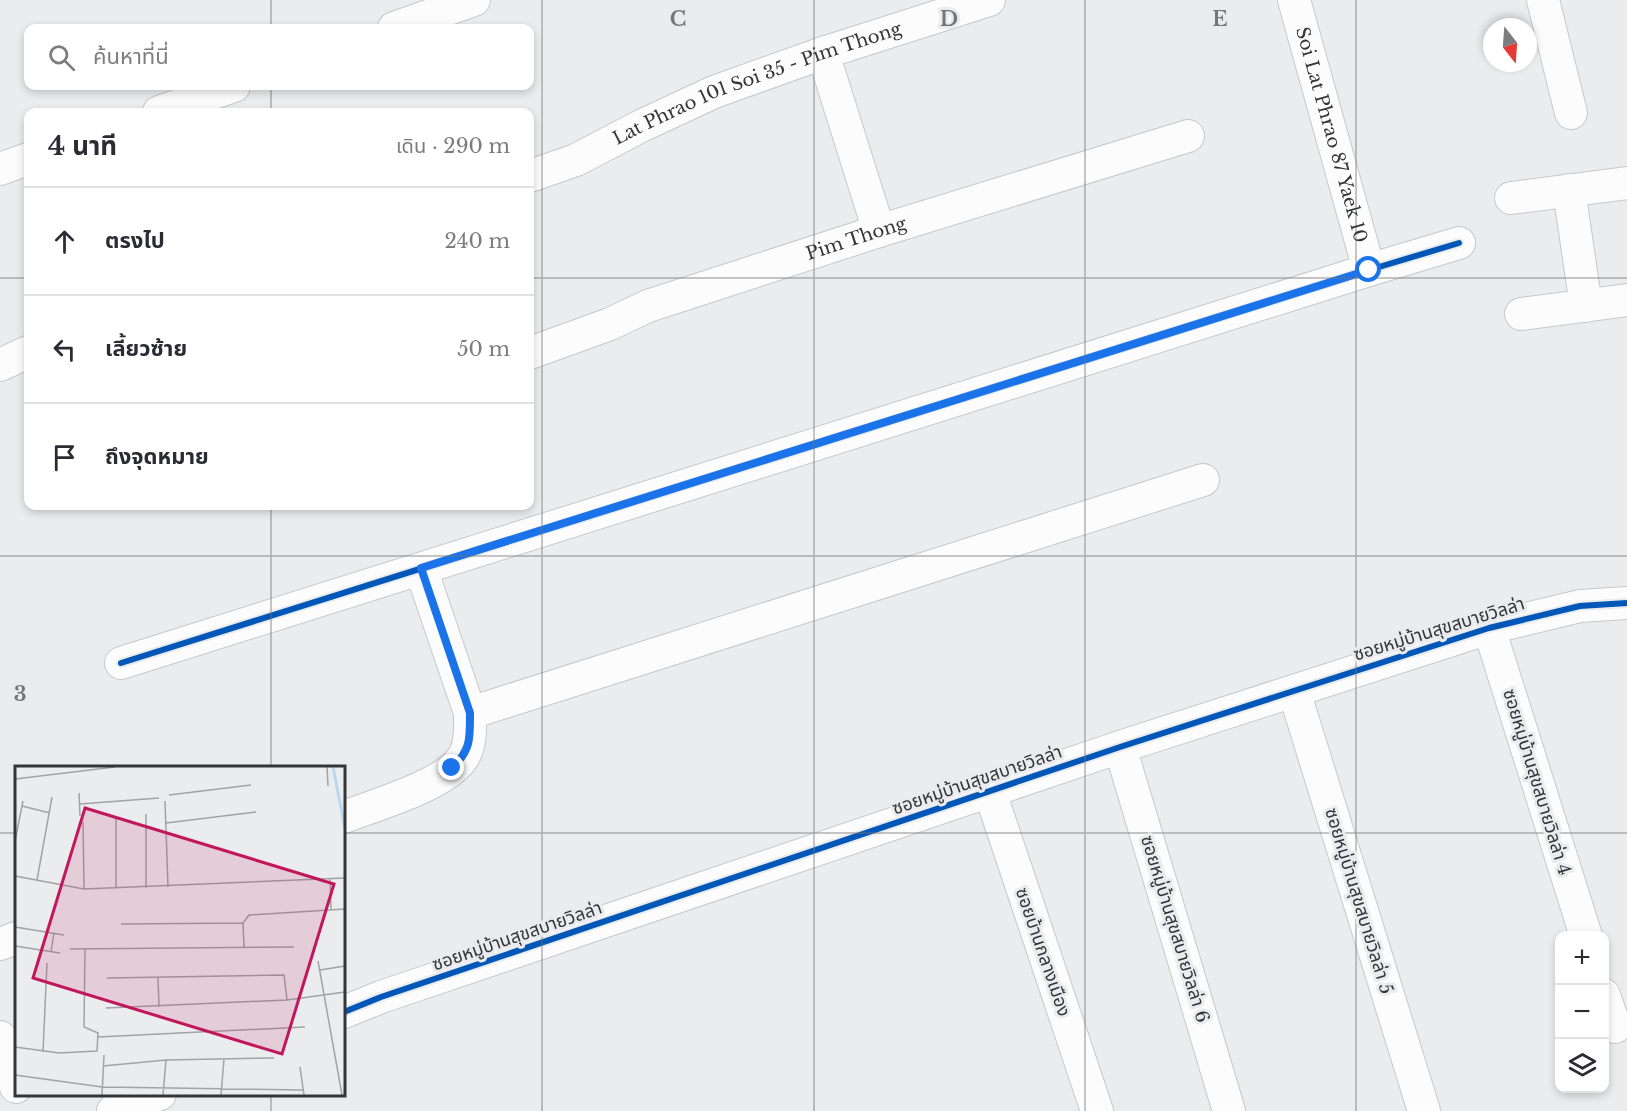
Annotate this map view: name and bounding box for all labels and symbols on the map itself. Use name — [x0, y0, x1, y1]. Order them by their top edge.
text: C — [670, 7, 686, 31]
text: D — [940, 7, 958, 31]
text: E — [1212, 7, 1228, 31]
street label: Lat Phrao 101 Soi 35 - Pim Thong — [609, 18, 905, 150]
north arrow — [1483, 18, 1537, 72]
street label: Soi Lat Phrao 87 Yaek 10 — [1291, 24, 1372, 245]
street label: Pim Thong — [803, 212, 909, 265]
route start — [1355, 256, 1381, 282]
street label: ซอยหมู่บ้านสุขสบายวิลล่า — [1351, 592, 1528, 666]
text: 3 — [14, 682, 26, 706]
street label: ซอยหมู่บ้านสุขสบายวิลล่า 4 — [1497, 686, 1576, 878]
street label: ซอยหมู่บ้านสุขสบายวิลล่า — [889, 741, 1065, 820]
route end — [438, 754, 464, 780]
inset map — [15, 766, 345, 1096]
street label: ซอยหมู่บ้านสุขสบายวิลล่า 5 — [1319, 805, 1398, 997]
street label: ซอยหมู่บ้านสุขสบายวิลล่า 6 — [1135, 833, 1214, 1026]
street label: ซอยบ้านกลางเมือง — [1011, 885, 1075, 1019]
street label: ซอยหมู่บ้านสุขสบายวิลล่า — [429, 897, 605, 976]

